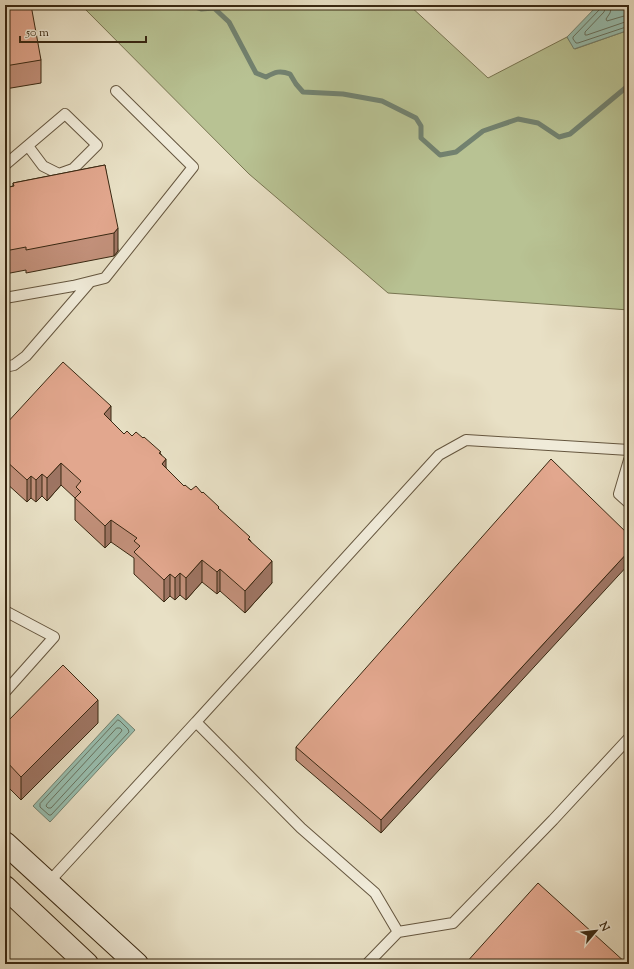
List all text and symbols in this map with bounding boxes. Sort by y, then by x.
scale bar [20,18,146,44]
text: 50 m [25,24,49,42]
north arrow [576,911,616,951]
text: N [594,918,613,935]

